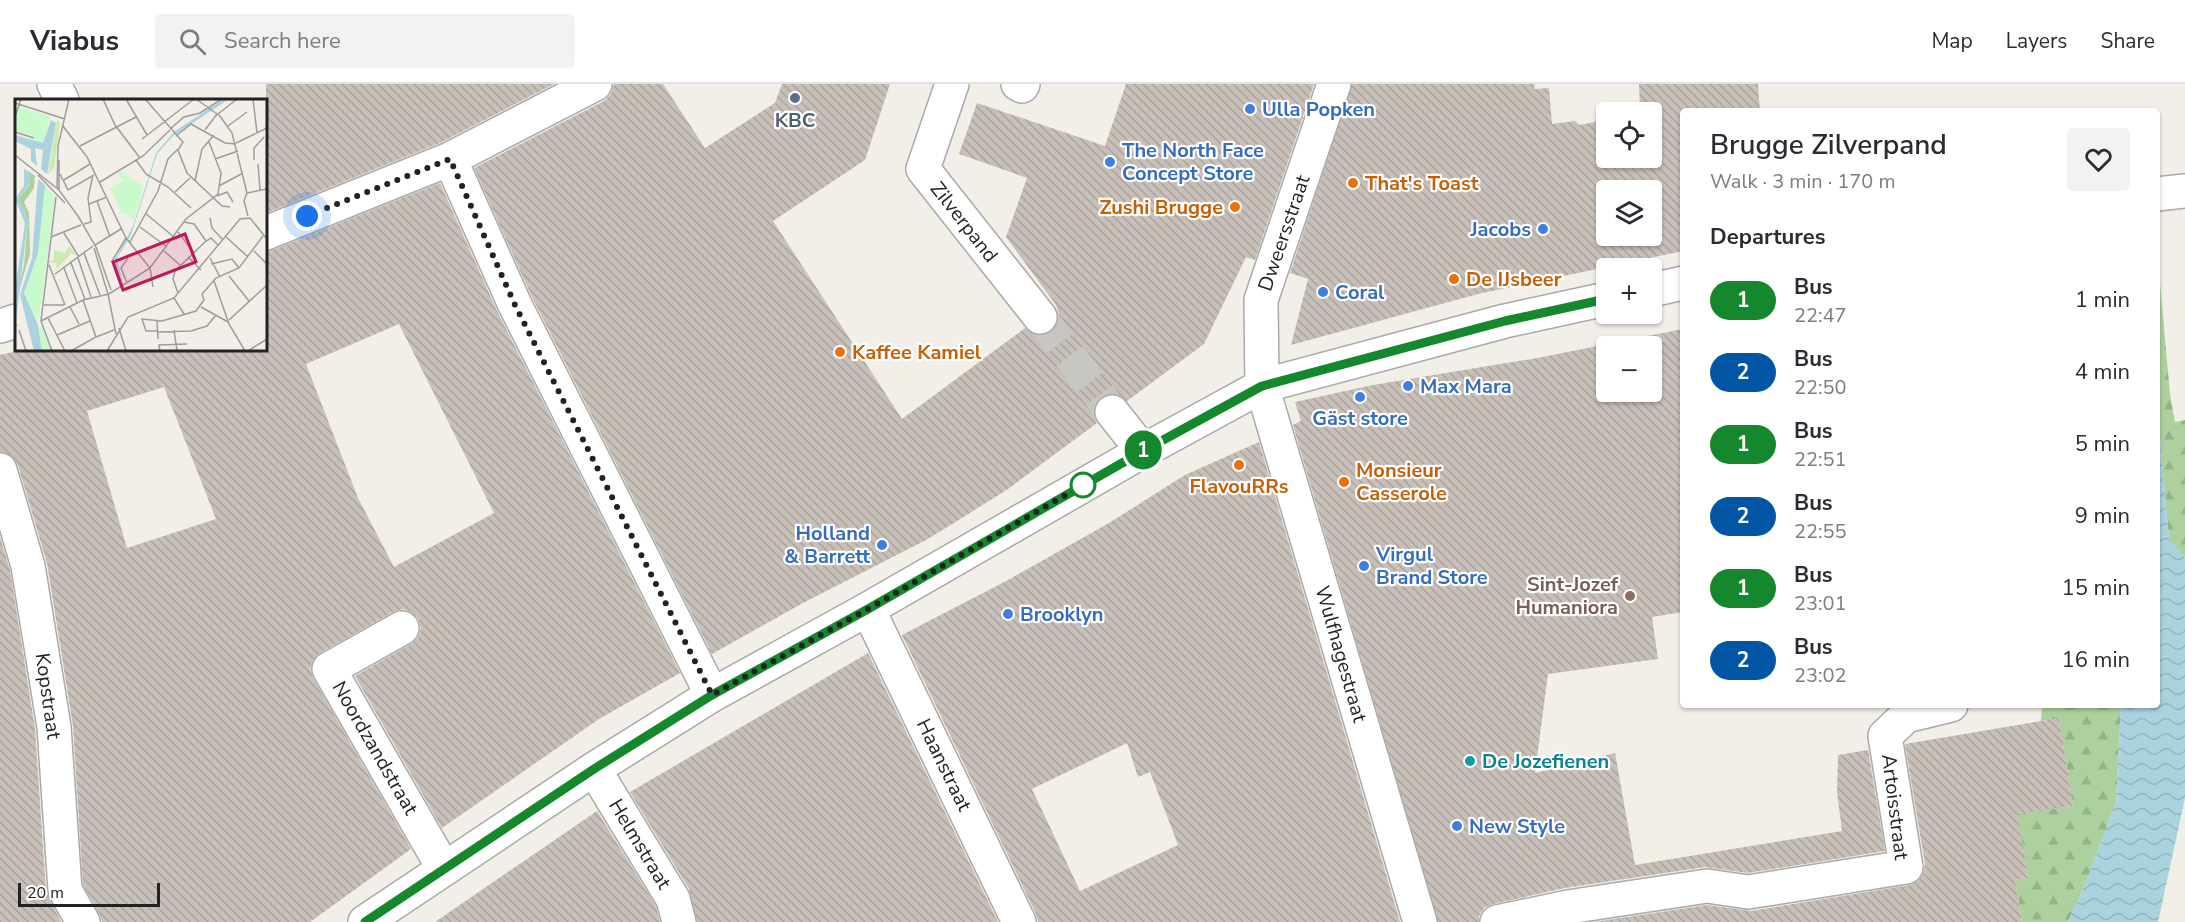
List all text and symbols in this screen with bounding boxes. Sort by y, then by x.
search box [155,14,575,68]
text: Viabus [30,22,119,60]
icon: search [176,25,209,58]
text: Search here [224,26,341,56]
text: Map [1931,27,1973,55]
text: Layers [2006,27,2067,55]
text: Share [2100,27,2155,55]
marker: KBC [788,91,802,105]
place label: Ulla Popken [1262,96,1375,123]
inset map [15,99,267,351]
marker: Ulla Popken [1243,102,1257,116]
map controls [1596,102,1662,402]
button: locate [1596,102,1662,168]
place label: KBC [775,107,815,134]
text: Brugge Zilverpand [1710,126,1947,164]
button: heart [2067,128,2130,191]
place label: The North Face Concept Store [1122,137,1264,187]
marker: The North Face Concept Store [1103,155,1117,169]
text: Walk · 3 min · 170 m [1710,168,1896,195]
street label: Dweersstraat [1251,170,1317,295]
place label: That's Toast [1365,170,1479,197]
street label: Zilverpand [924,176,1004,268]
marker: That's Toast [1346,176,1360,190]
button: layers [1596,180,1662,246]
place label: Zushi Brugge [1099,194,1223,221]
marker: Zushi Brugge [1228,200,1242,214]
your location [292,201,322,231]
place label: Jacobs [1469,216,1531,243]
marker: Jacobs [1536,222,1550,236]
text: Departures [1710,222,1825,252]
button: + [1596,258,1662,324]
place label: De IJsbeer [1466,266,1562,293]
marker: De IJsbeer [1447,272,1461,286]
text: Bus [1794,272,1833,302]
place label: Coral [1335,279,1385,306]
marker: Coral [1316,285,1330,299]
text: 1 min [2075,285,2130,315]
text: 1 [1737,286,1749,314]
text: 22:47 [1794,302,1847,329]
button: − [1596,336,1662,402]
place label: Kaffee Kamiel [852,339,982,366]
text: Bus [1794,344,1833,374]
marker: Kaffee Kamiel [833,345,847,359]
text: 4 min [2075,357,2130,387]
text: 2 [1737,358,1749,386]
place label: Max Mara [1420,373,1512,400]
text: 22:50 [1794,374,1847,401]
marker: Max Mara [1401,379,1415,393]
marker: Gäst store [1353,390,1367,404]
place label: Gäst store [1312,405,1408,432]
text: Bus [1794,416,1833,446]
text: 5 min [2075,429,2130,459]
line badge: 1 [1124,430,1162,470]
text: 1 [1737,430,1749,458]
text: 1 [1137,436,1149,464]
text: 22:51 [1794,446,1847,473]
place label: Monsieur Casserole [1356,457,1447,507]
marker: FlavouRRs [1232,458,1246,472]
unlabelled marker [1070,472,1096,498]
place label: FlavouRRs [1190,473,1289,500]
marker: Monsieur Casserole [1337,475,1351,489]
text: Bus [1794,488,1833,518]
text: 9 min [2075,501,2130,531]
text: 2 [1737,502,1749,530]
text: 22:55 [1794,518,1847,545]
place label: Holland & Barrett [784,520,870,570]
marker: Holland & Barrett [875,538,889,552]
place label: Virgul Brand Store [1375,541,1488,591]
marker: Virgul Brand Store [1357,559,1371,573]
text: Bus [1794,560,1833,590]
place label: Sint-Jozef Humaniora [1515,571,1619,621]
text: 15 min [2062,573,2130,603]
text: 1 [1737,574,1749,602]
street label: Wulfhagestraat [1309,583,1374,726]
marker: Sint-Jozef Humaniora [1623,589,1637,603]
text: 23:01 [1794,590,1847,617]
place label: Brooklyn [1020,601,1104,628]
marker: Brooklyn [1001,607,1015,621]
text: Bus [1794,632,1833,662]
text: 16 min [2062,645,2130,675]
text: 2 [1737,646,1749,674]
street label: Kopstraat [29,651,68,742]
text: 23:02 [1794,662,1847,689]
street label: Noordzandstraat [326,676,425,821]
street label: Haanstraat [910,714,978,817]
place label: De Jozefienen [1482,748,1609,775]
street label: Artoisstraat [1875,753,1915,862]
marker: De Jozefienen [1463,754,1477,768]
street label: Helmstraat [602,794,678,895]
place label: New Style [1469,813,1565,840]
marker: New Style [1450,819,1464,833]
scale bar [18,880,160,908]
text: 20 m [27,882,64,904]

